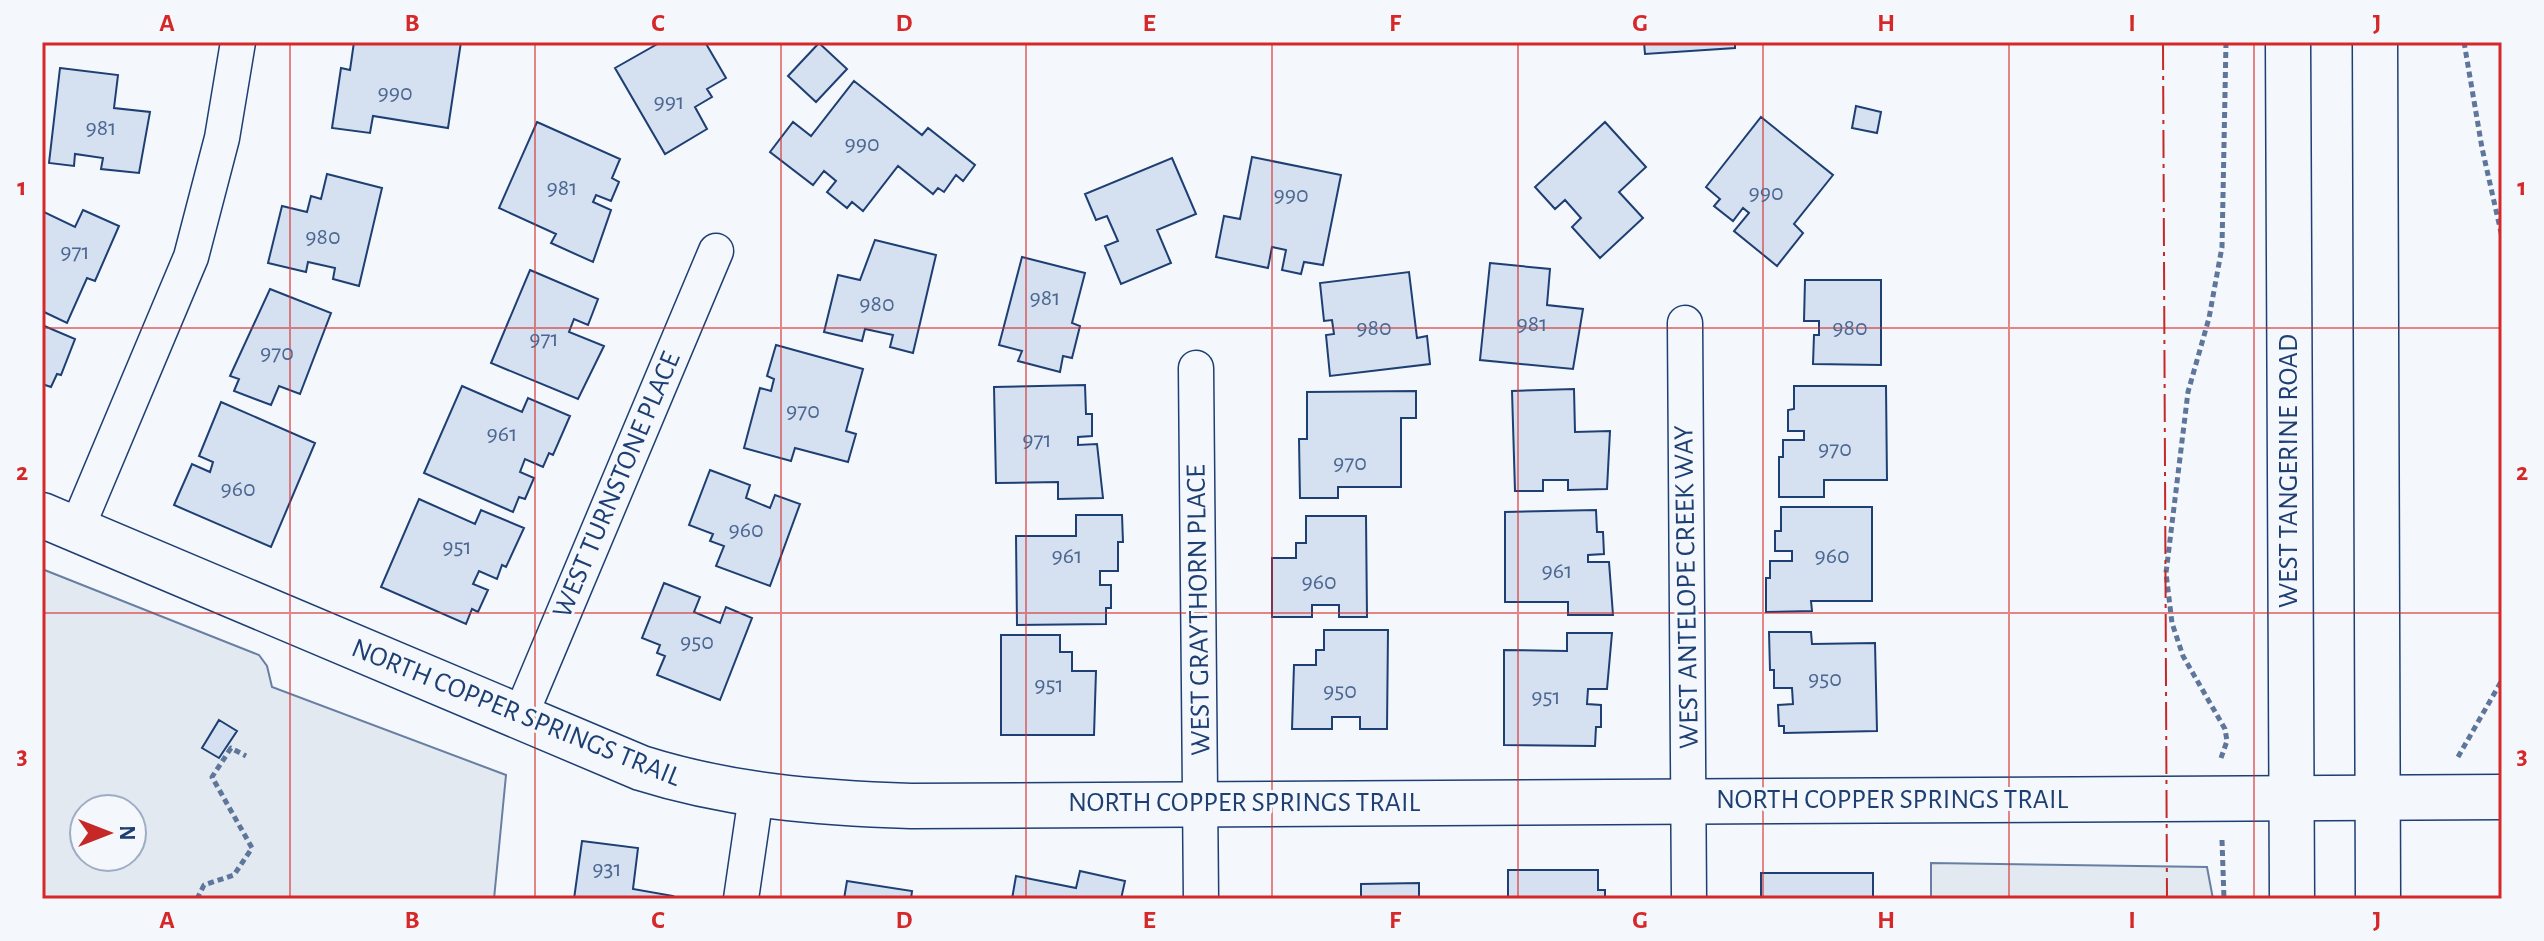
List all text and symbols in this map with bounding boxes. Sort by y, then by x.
text: A [159,10,175,36]
text: B [404,10,420,36]
text: C [651,10,665,36]
text: D [895,10,913,36]
text: E [1142,10,1156,36]
text: F [1389,10,1402,36]
text: G [1632,10,1648,36]
text: H [1877,10,1895,36]
text: I [2128,10,2136,36]
text: J [2373,10,2381,36]
house number: 990 [377,81,413,105]
house number: 991 [654,90,684,114]
house number: 981 [86,116,116,140]
house number: 990 [844,132,880,156]
text: 1 [17,174,27,200]
text: 1 [2517,174,2527,200]
house number: 981 [547,176,577,200]
house number: 990 [1748,181,1784,205]
house number: 990 [1273,183,1309,207]
house number: 980 [305,225,341,249]
house number: 971 [60,240,90,264]
house number: 981 [1030,286,1060,310]
house number: 980 [859,292,895,316]
house number: 981 [1517,312,1547,336]
house number: 980 [1356,316,1392,340]
house number: 980 [1832,316,1868,340]
house number: 971 [529,327,559,351]
street label: WEST TANGERINE ROAD [2275,334,2303,608]
house number: 970 [260,341,294,365]
street label: WEST TURNSTONE PLACE [548,348,686,622]
house number: 970 [786,399,820,423]
house number: 961 [487,422,517,446]
street label: WEST ANTELOPE CREEK WAY [1670,425,1704,749]
house number: 971 [1022,428,1052,452]
house number: 970 [1818,437,1852,461]
house number: 970 [1333,451,1367,475]
text: 2 [16,459,28,485]
text: 2 [2516,459,2528,485]
street label: WEST GRAYTHORN PLACE [1182,464,1216,756]
house number: 960 [220,477,256,501]
house number: 960 [728,518,764,542]
house number: 951 [442,535,472,559]
house number: 961 [1052,544,1082,568]
house number: 960 [1814,544,1850,568]
house number: 961 [1542,559,1572,583]
house number: 960 [1301,570,1337,594]
house number: 950 [680,630,714,654]
street label: NORTH COPPER SPRINGS TRAIL [347,634,685,792]
house number: 950 [1808,667,1842,691]
house number: 951 [1034,673,1064,697]
house number: 950 [1323,679,1357,703]
house number: 951 [1531,685,1561,709]
text: 3 [16,743,28,769]
text: 3 [2516,743,2528,769]
street label: NORTH COPPER SPRINGS TRAIL [1716,786,2068,814]
street label: NORTH COPPER SPRINGS TRAIL [1068,789,1420,817]
north arrow [68,793,148,873]
text: N [116,825,138,841]
house number: 931 [592,857,622,881]
text: A [159,907,175,933]
text: B [404,907,420,933]
text: C [651,907,665,933]
text: D [895,907,913,933]
text: E [1142,907,1156,933]
text: F [1389,907,1402,933]
text: G [1632,907,1648,933]
text: H [1877,907,1895,933]
text: I [2128,907,2136,933]
text: J [2373,907,2381,933]

